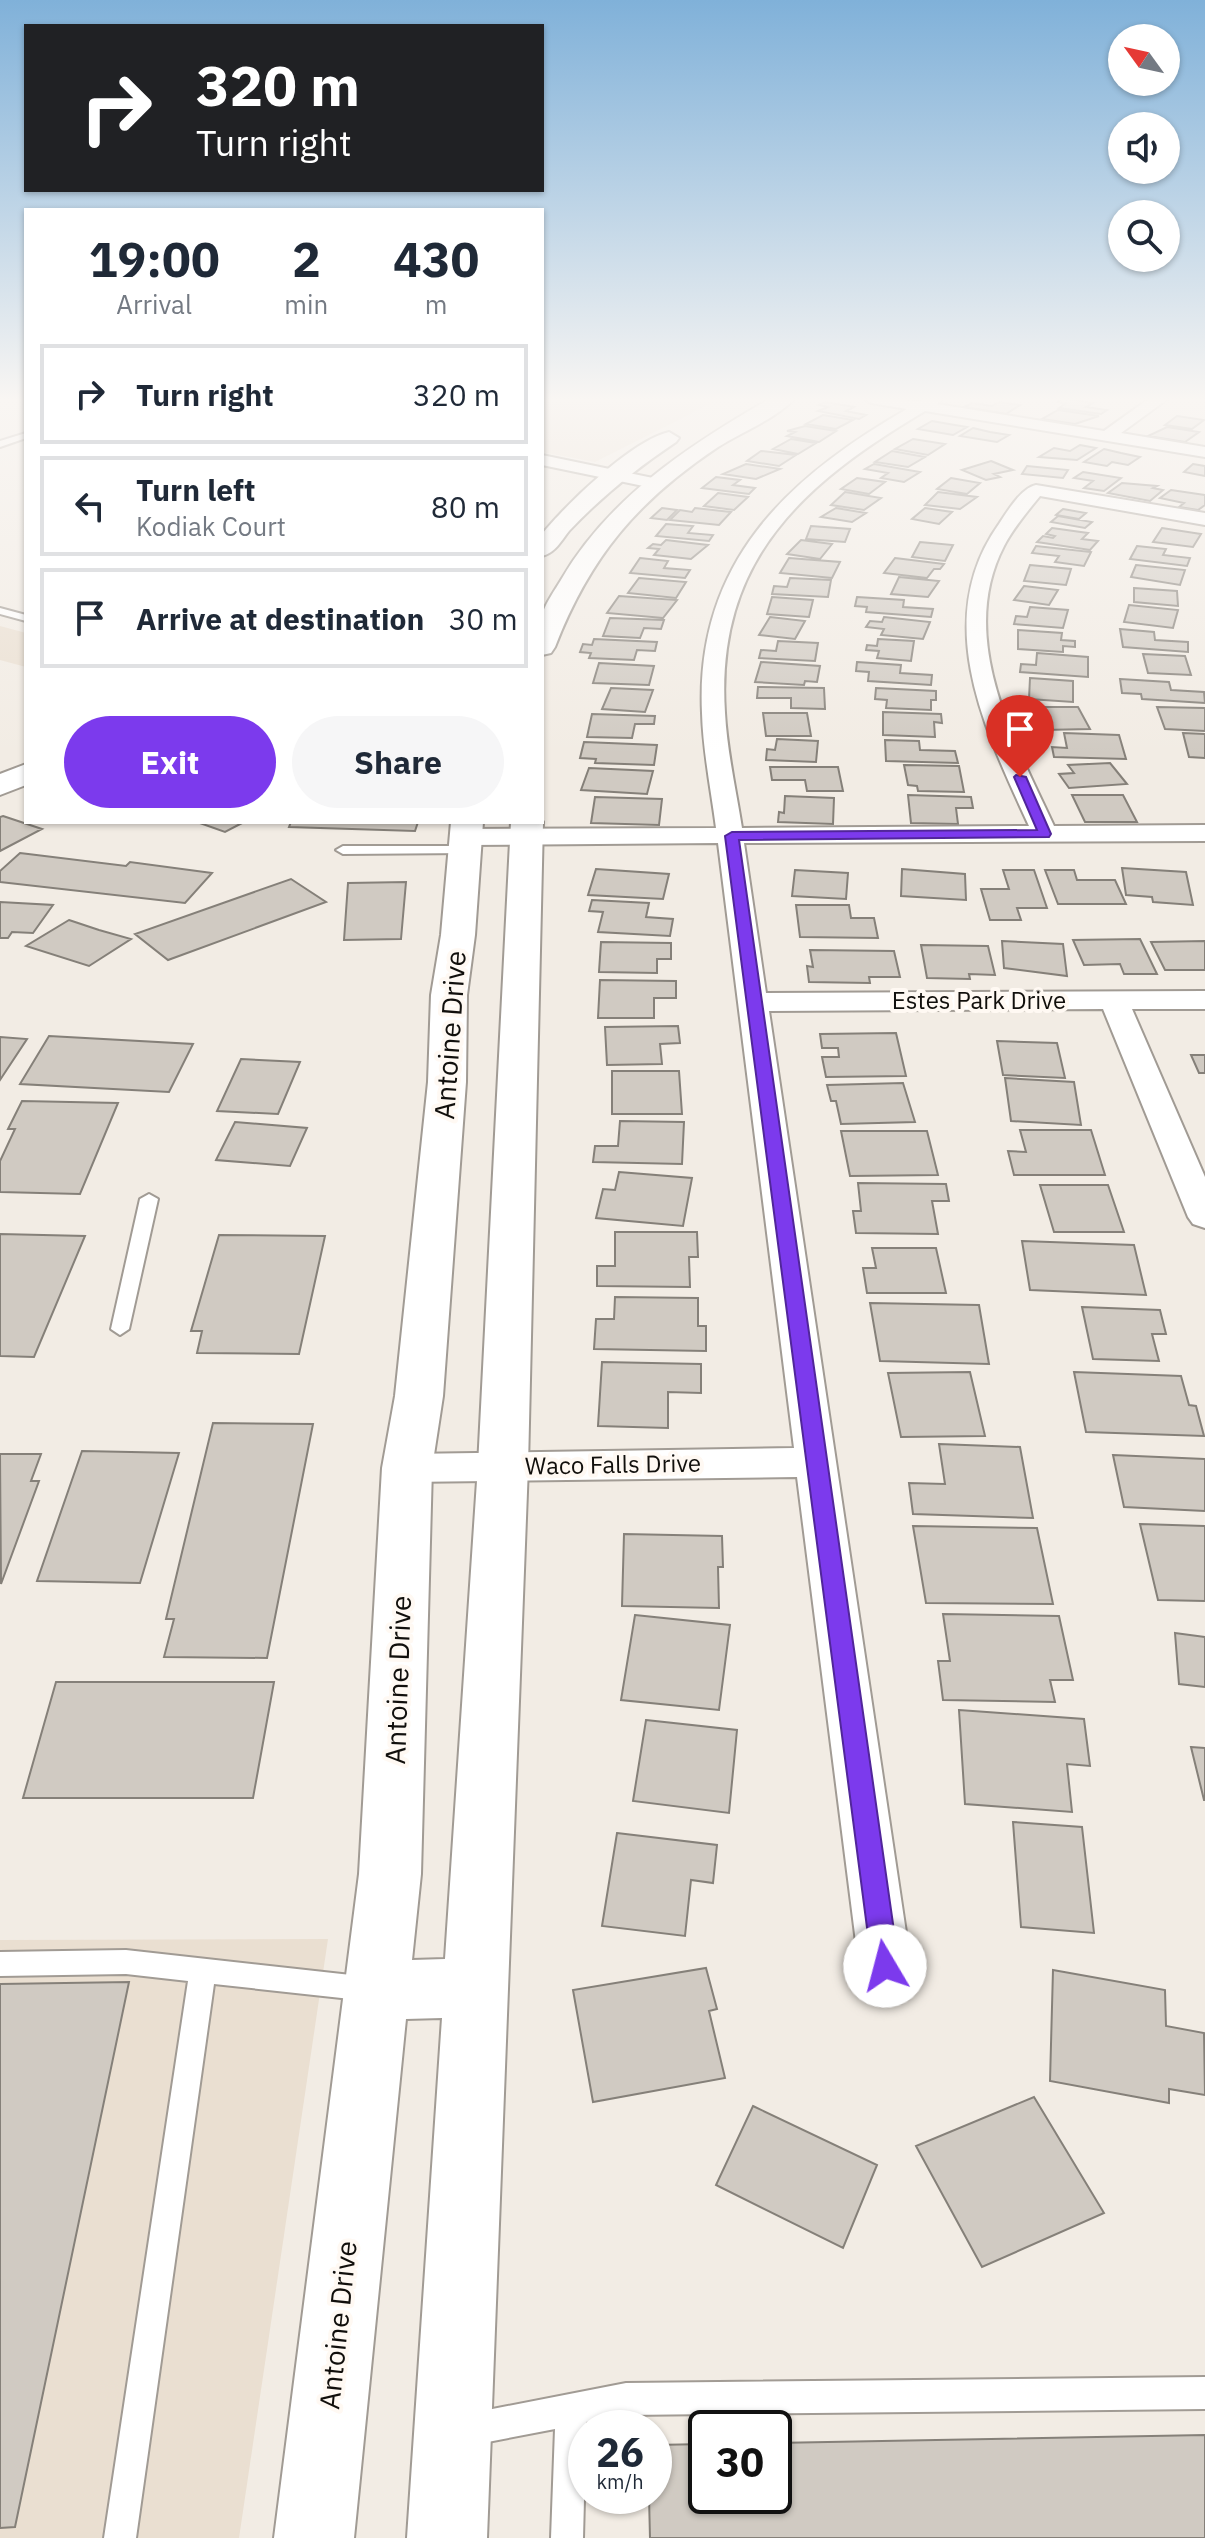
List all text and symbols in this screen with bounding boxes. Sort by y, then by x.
north arrow [1108,24,1180,96]
map controls [1108,24,1180,272]
text: 320 m [196,49,360,121]
icon: right [64,56,168,160]
button: sound [1108,112,1180,184]
text: Turn right [196,119,352,166]
button: search [1108,200,1180,272]
text: 19:00 [89,228,220,290]
text: 2 [292,228,321,290]
text: 430 [393,228,479,290]
text: Arrival [116,287,192,321]
text: min [284,287,328,321]
text: m [425,287,447,321]
icon: right [68,372,112,416]
text: Turn right [136,375,274,414]
text: 320 m [413,375,500,414]
text: Turn left [136,470,255,509]
icon: left [68,484,112,528]
text: 80 m [431,487,500,526]
text: Kodiak Court [136,509,286,543]
icon: arrive [68,596,112,640]
text: Arrive at destination [136,599,424,638]
text: 30 m [448,599,518,638]
pin [986,695,1054,777]
icon: arrive [998,707,1042,751]
button: Exit [64,716,276,808]
button: Share [292,716,504,808]
street label: Antoine Drive [425,949,474,1121]
street label: Estes Park Drive [892,984,1066,1016]
street label: Waco Falls Drive [525,1446,701,1482]
street label: Antoine Drive [376,1595,419,1765]
position arrow [843,1924,927,2008]
street label: Antoine Drive [310,2239,365,2411]
speed limit sign: 30 [688,2410,792,2514]
text: 26 [596,2426,644,2478]
text: km/h [596,2468,644,2495]

